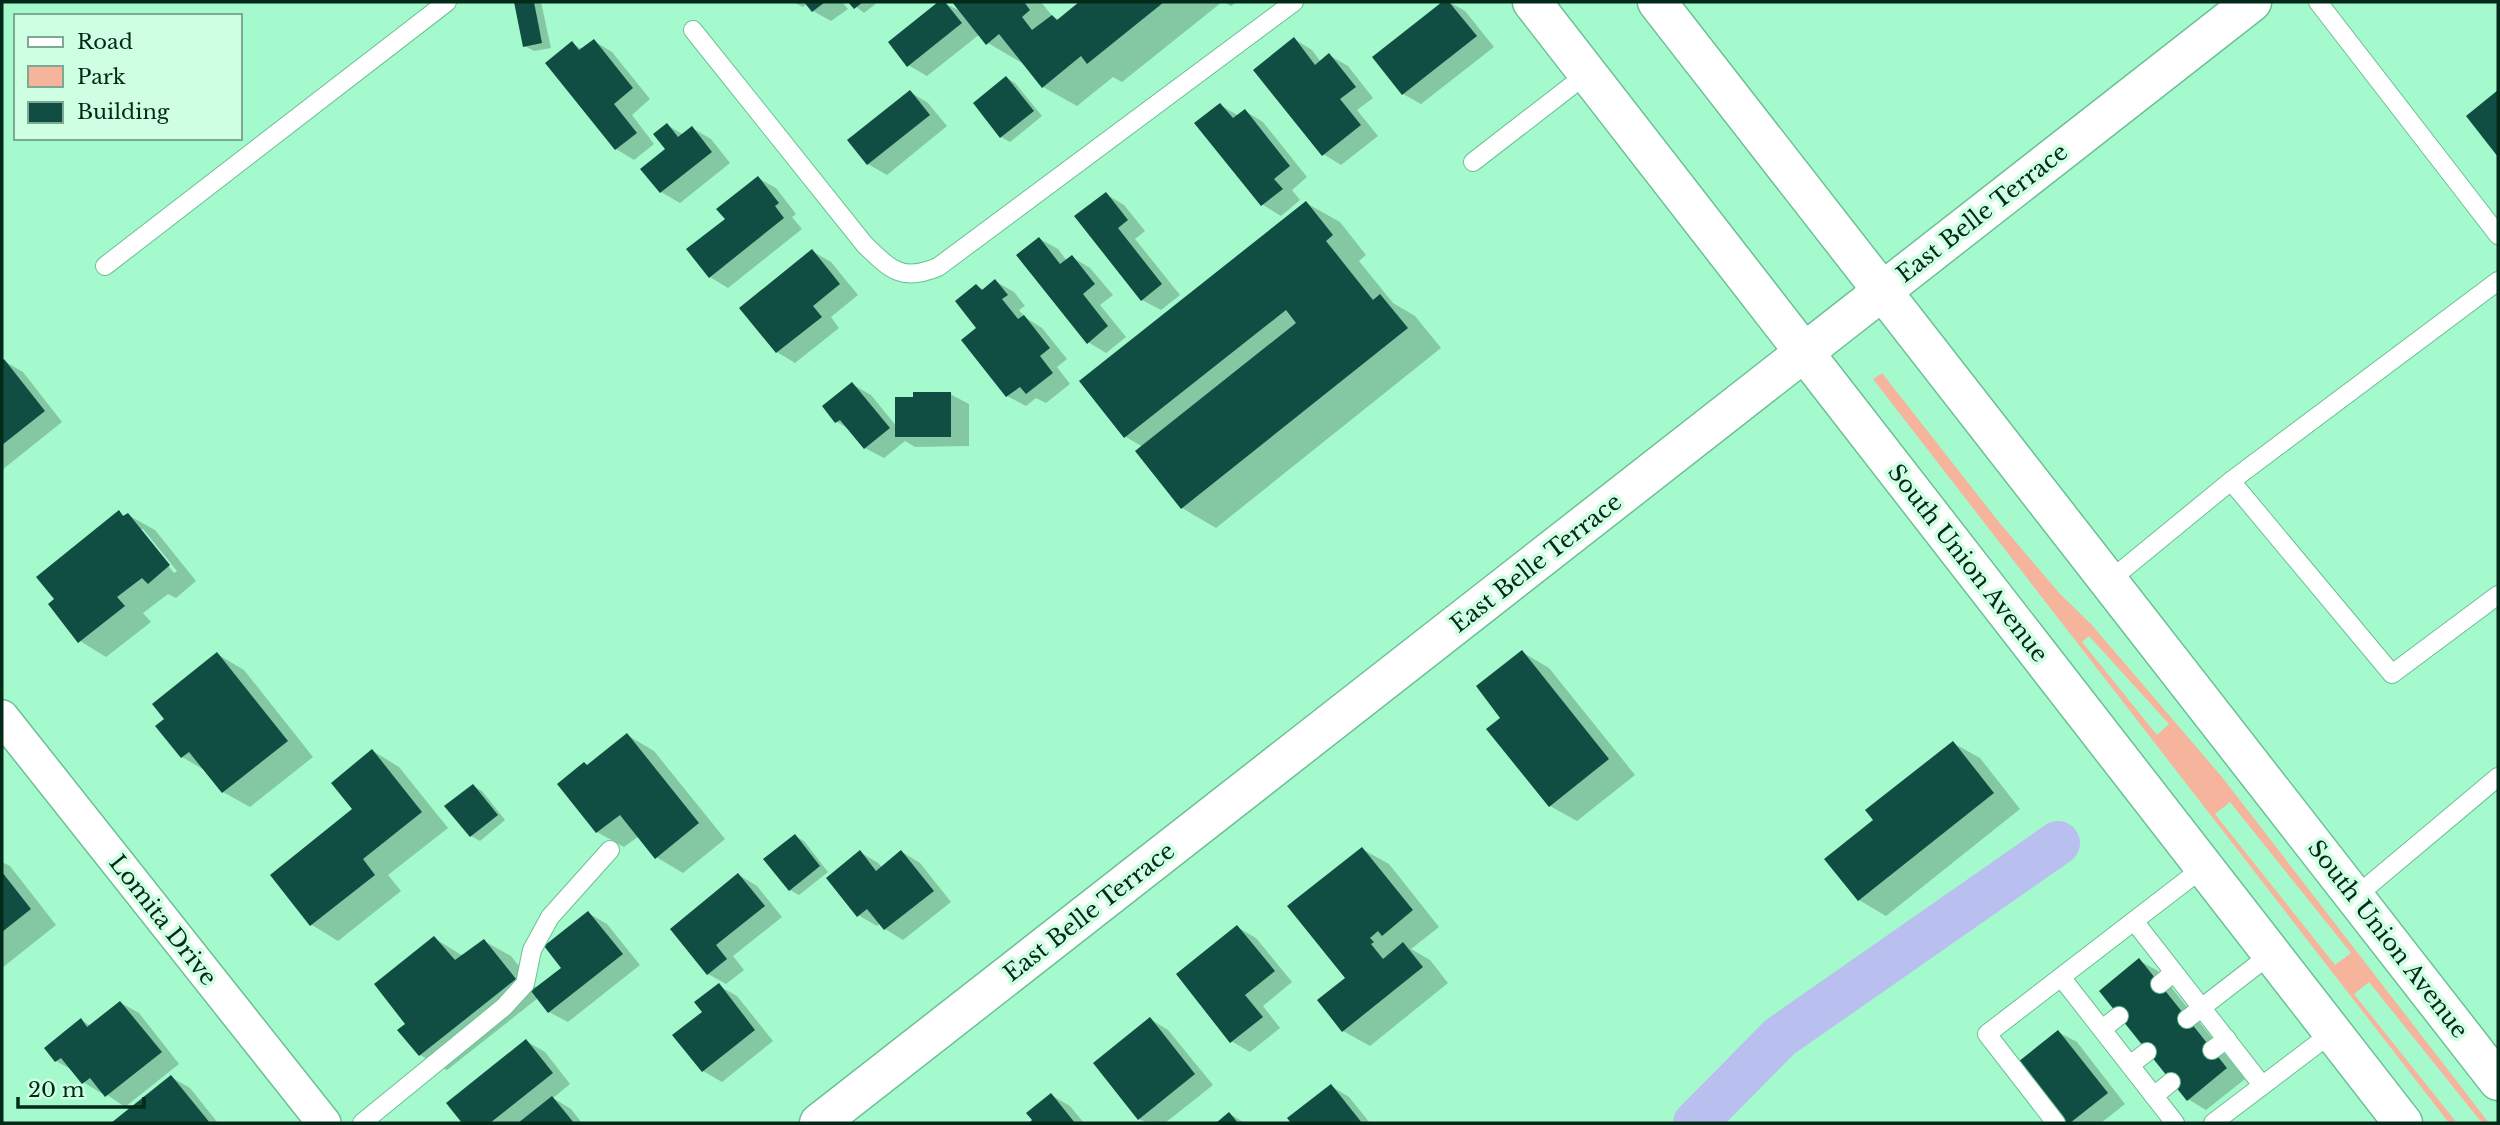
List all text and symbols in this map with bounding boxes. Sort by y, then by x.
legend [14,14,242,140]
text: Road [77,29,133,55]
text: Park [77,64,126,90]
text: Building [77,99,170,125]
street label: East Belle Terrace [1891,138,2073,288]
street label: South Union Avenue [1882,459,2054,667]
street label: East Belle Terrace [1445,488,1627,638]
street label: South Union Avenue [2302,835,2474,1043]
street label: East Belle Terrace [998,837,1180,987]
street label: Lomita Drive [103,849,223,991]
scale bar [18,1066,144,1110]
text: 20 m [28,1077,85,1103]

